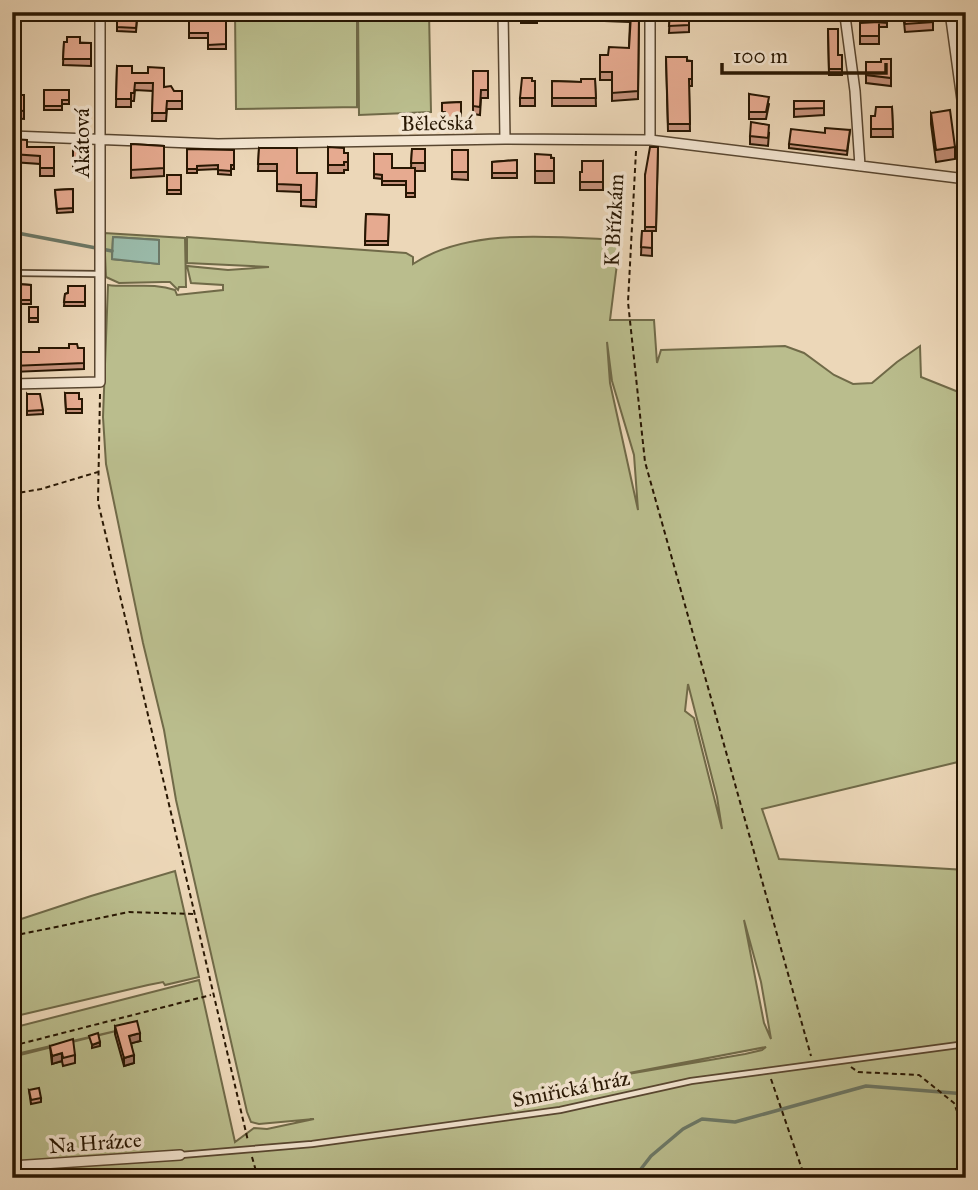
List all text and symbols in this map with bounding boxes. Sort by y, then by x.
scale bar [722,32,887,76]
text: 100 m [733,43,788,69]
street label: Akátová [69,108,95,179]
street label: Bělečská [401,109,473,137]
street label: K Břízkám [599,173,629,267]
street label: Smiřická hráz [510,1065,632,1113]
street label: Na Hrázce [48,1127,143,1159]

